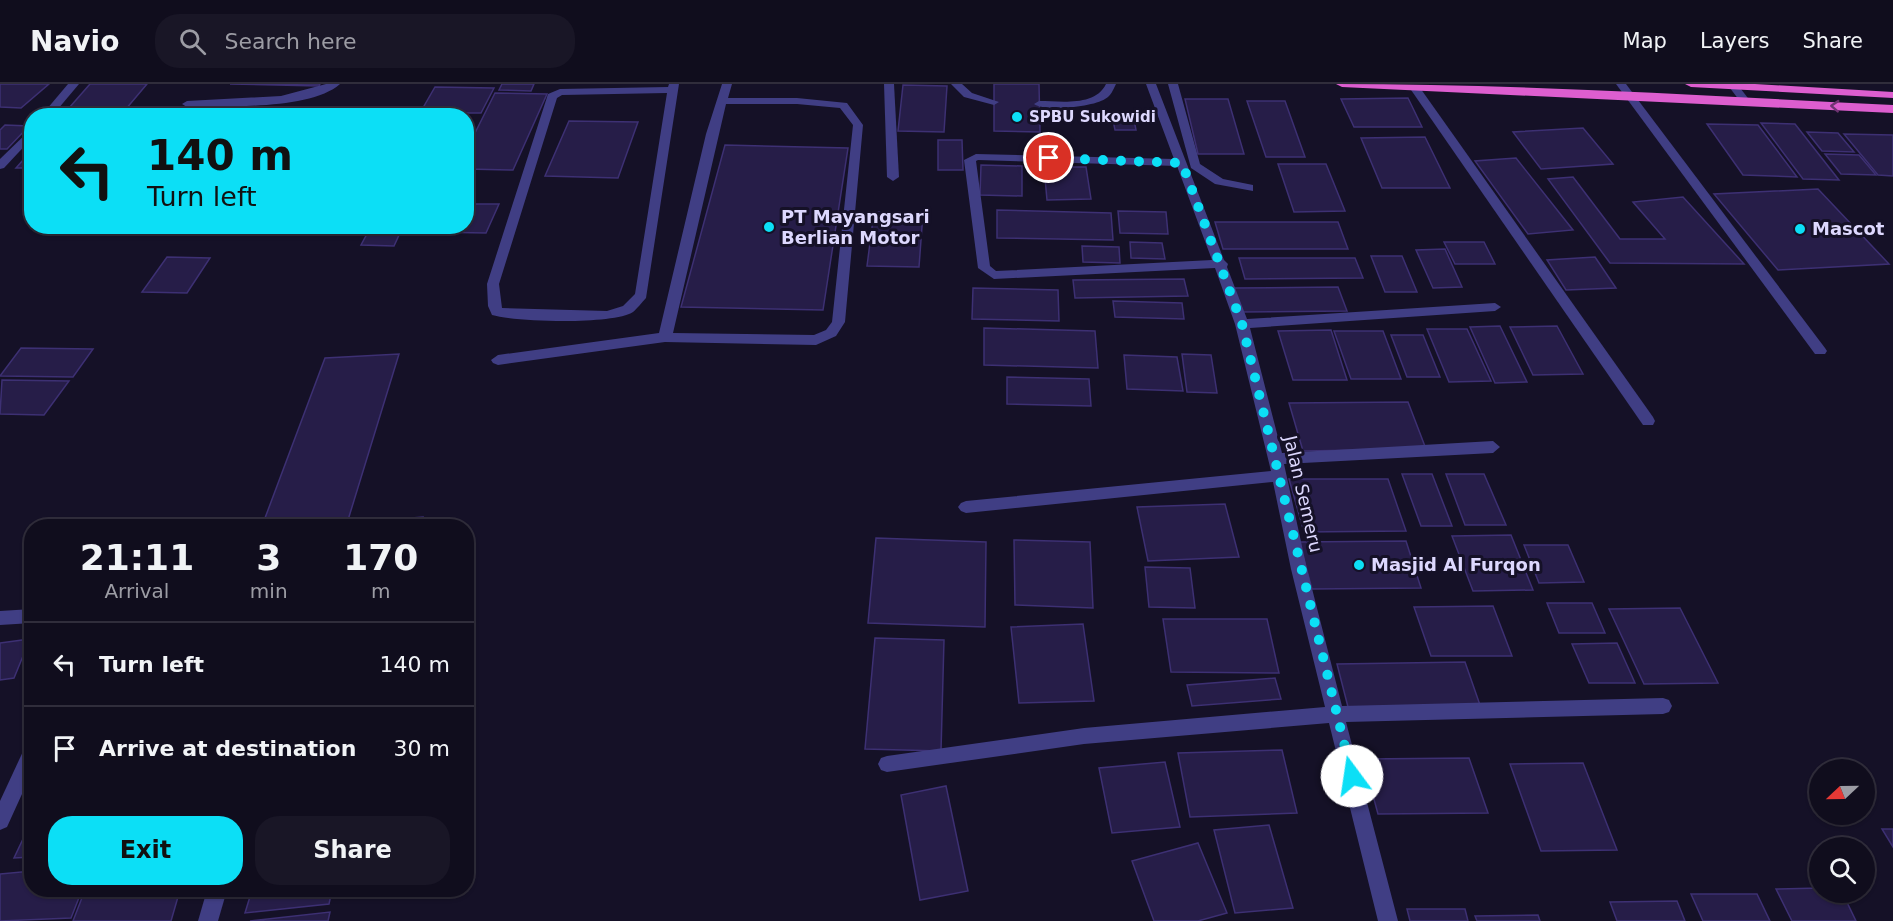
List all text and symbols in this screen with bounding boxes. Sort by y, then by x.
search box [155,14,575,68]
text: Navio [30,25,119,58]
icon: search [176,25,209,58]
text: Search here [224,29,357,54]
text: Map [1623,29,1667,53]
text: Layers [1700,29,1769,53]
text: Share [1802,29,1863,53]
one-way arrow [1830,100,1839,113]
place label: SPBU Sukowidi [1029,108,1156,126]
marker: SPBU Sukowidi [1010,110,1024,124]
text: 140 m [147,131,293,180]
icon: left [48,132,126,210]
pin [1023,132,1074,183]
icon: arrive [1032,141,1065,174]
text: Turn left [147,181,257,212]
place label: PT Mayangsari Berlian Motor [781,206,930,248]
place label: Mascot [1812,218,1885,239]
marker: PT Mayangsari Berlian Motor [762,220,776,234]
marker: Mascot [1793,222,1807,236]
street label: Jalan Semeru [1280,432,1327,554]
text: 21:11 [80,537,194,578]
text: 3 [256,537,281,578]
text: 170 [343,537,418,578]
place label: Masjid Al Furqon [1371,554,1541,575]
marker: Masjid Al Furqon [1352,558,1366,572]
text: Arrival [104,579,169,603]
text: min [250,579,288,603]
text: m [371,579,391,603]
icon: left [48,648,81,681]
text: Turn left [99,652,204,677]
text: 140 m [380,652,450,677]
icon: arrive [48,732,81,765]
text: Arrive at destination [99,736,356,761]
text: 30 m [394,736,450,761]
position arrow [1320,744,1384,808]
north arrow [1809,759,1875,825]
map controls [1809,759,1875,903]
button: Exit [48,816,243,885]
button: Share [255,816,450,885]
button: search [1809,837,1875,903]

